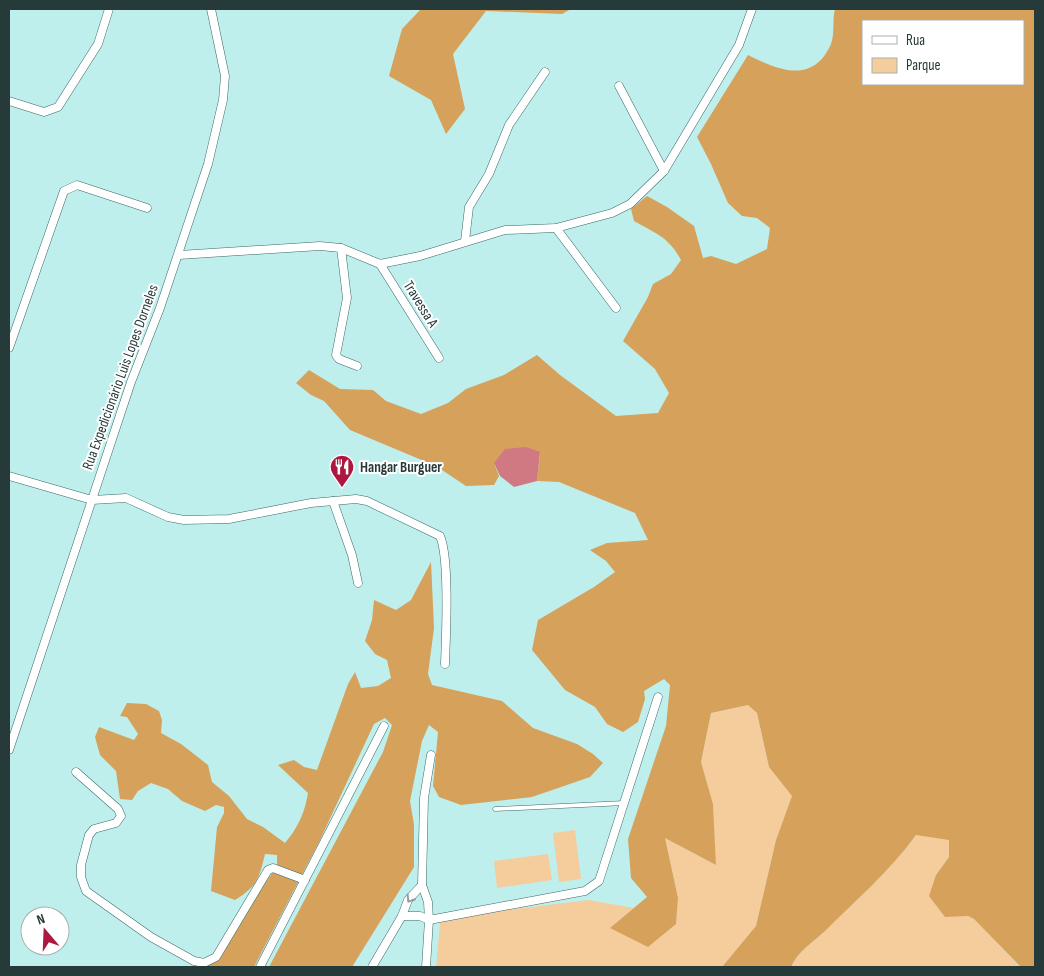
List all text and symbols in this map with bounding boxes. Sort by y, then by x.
legend [862,20,1024,85]
text: Rua [906,31,925,50]
text: Parque [906,56,941,75]
street label: Travessa A [399,277,443,332]
street label: Rua Expedicionário Luis Lopes Dorneles [78,282,163,472]
restaurant icon: Hangar Burguer [329,454,355,488]
place label: Hangar Burguer [360,458,442,477]
one-way arrow [407,893,417,902]
north arrow [20,906,70,956]
text: N [35,910,47,928]

